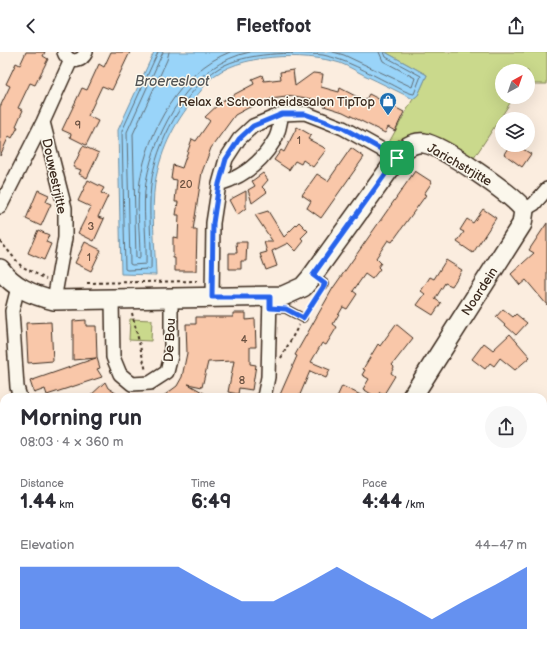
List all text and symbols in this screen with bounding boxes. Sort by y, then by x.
icon: back [20,15,42,37]
icon: share [505,15,527,37]
text: Fleetfoot [236,16,311,37]
north arrow [495,64,535,104]
map controls [495,64,535,152]
water label: Broeresloot [135,73,210,90]
shop icon: Relax & Schoonheidssalon TipTop [378,91,398,116]
place label: Relax & Schoonheidssalon TipTop [178,94,375,110]
button: layers [495,112,535,152]
house number: 9 [75,119,81,132]
house number: 1 [297,134,301,147]
street label: Douwestrjitte [38,137,70,216]
street label: Jarichstrjitte [424,140,495,190]
pin [380,141,414,175]
icon: arrive [386,147,408,169]
house number: 20 [180,178,193,191]
house number: 3 [88,220,95,233]
house number: 1 [87,251,91,264]
street label: Noardein [458,264,501,319]
street label: De Bou [161,318,179,362]
house number: 4 [241,333,248,346]
house number: 8 [239,374,245,387]
text: Morning run [20,405,142,432]
button: share [485,406,527,448]
text: 08:03 · 4 × 360 m [20,434,123,450]
text: Distance [20,477,64,490]
text: Time [191,477,215,490]
text: Pace [362,477,387,490]
text: 1.44 [20,490,56,514]
text: 6:49 [191,490,231,514]
text: 4:44 [362,490,402,514]
text: km [56,498,74,511]
text: /km [402,498,425,511]
text: Elevation [20,537,74,553]
text: 44–47 m [475,537,527,553]

